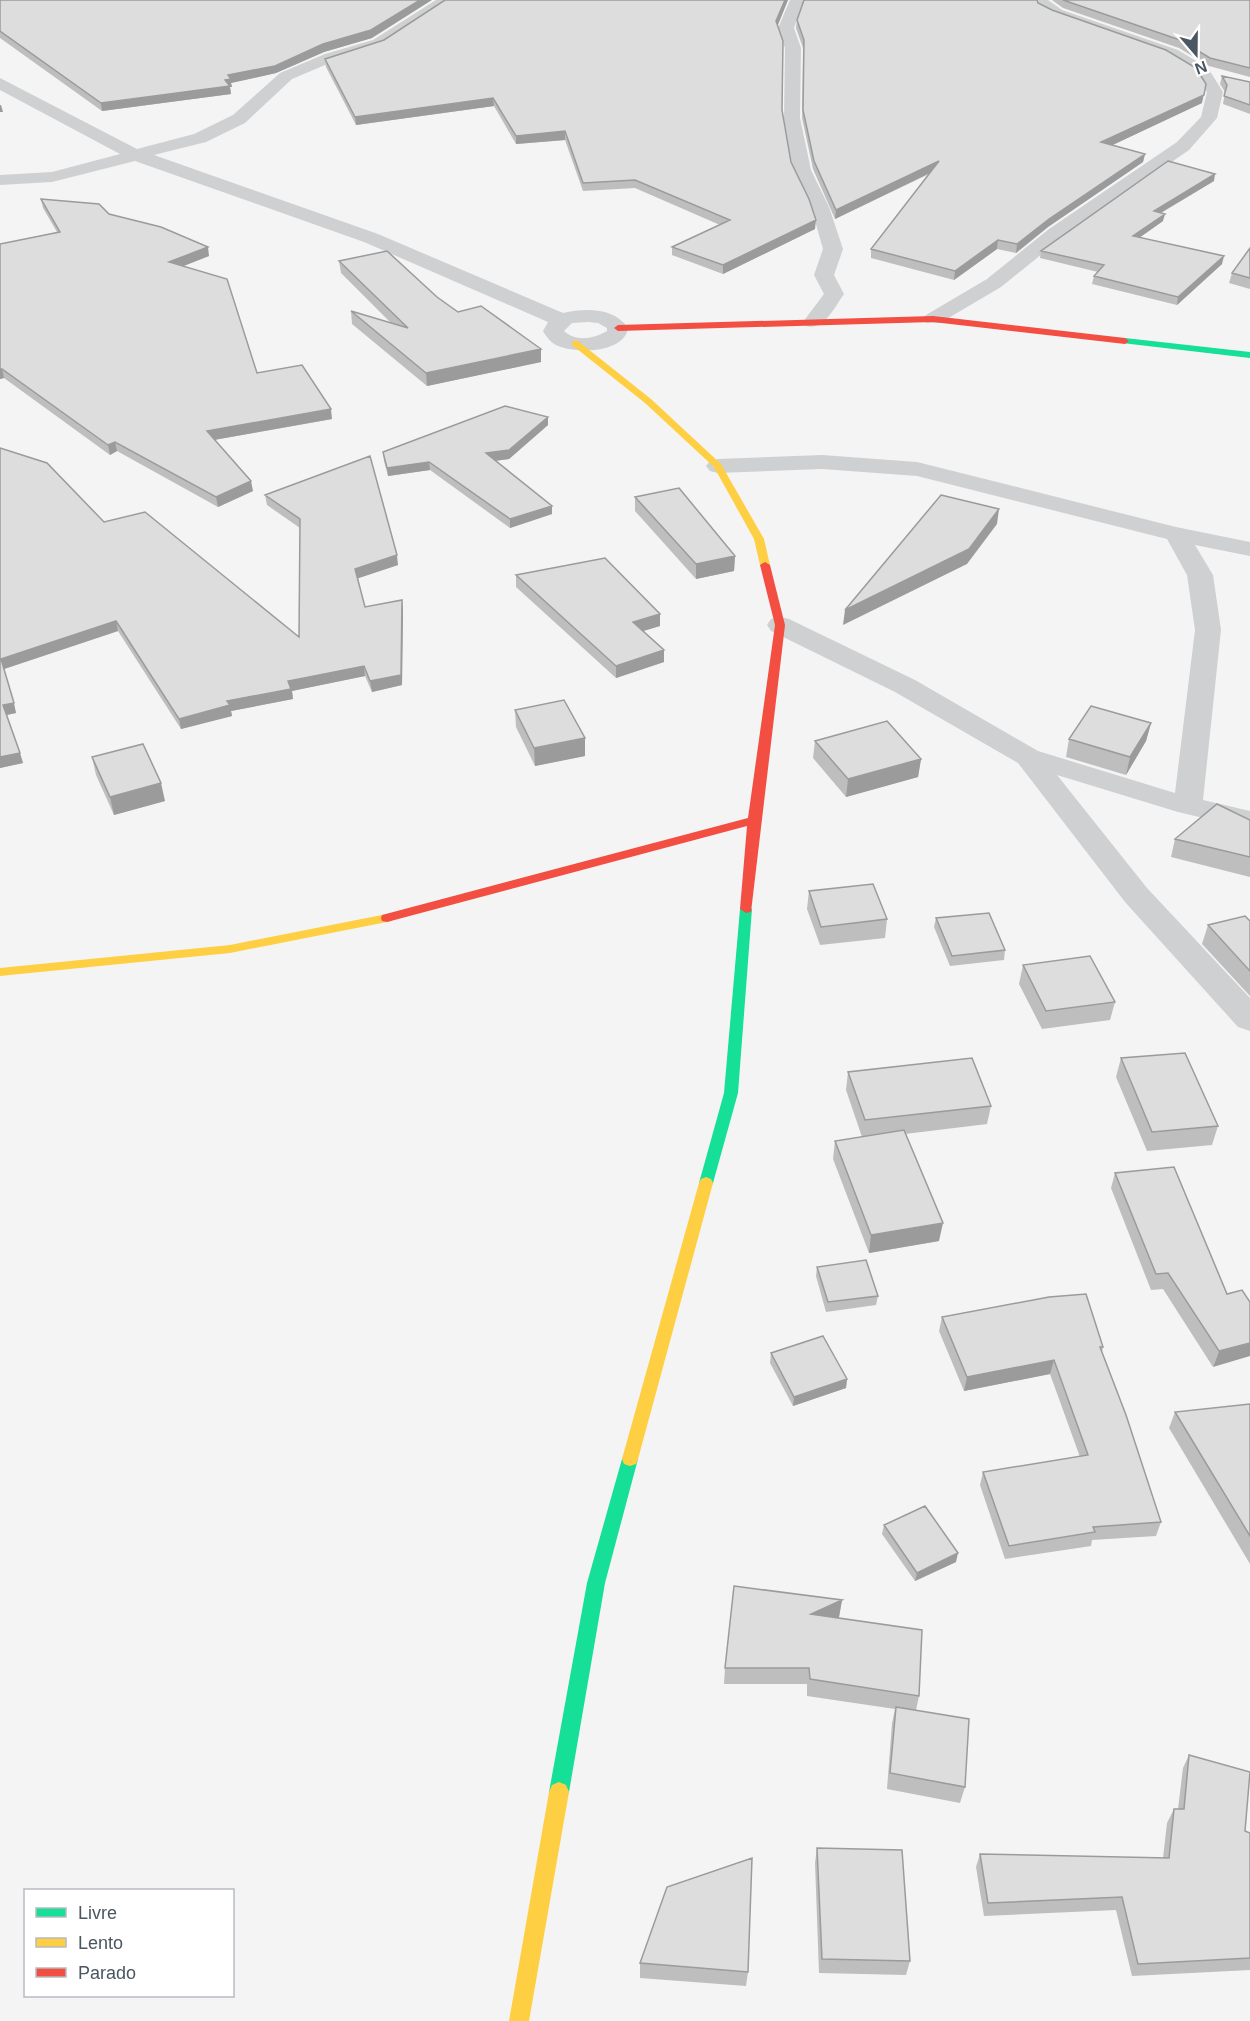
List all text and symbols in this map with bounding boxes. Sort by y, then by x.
north arrow [1166,24,1226,84]
text: N [1193,58,1209,78]
legend [24,1889,234,1997]
text: Livre [78,1903,117,1923]
text: Lento [78,1933,123,1953]
text: Parado [78,1963,136,1983]

